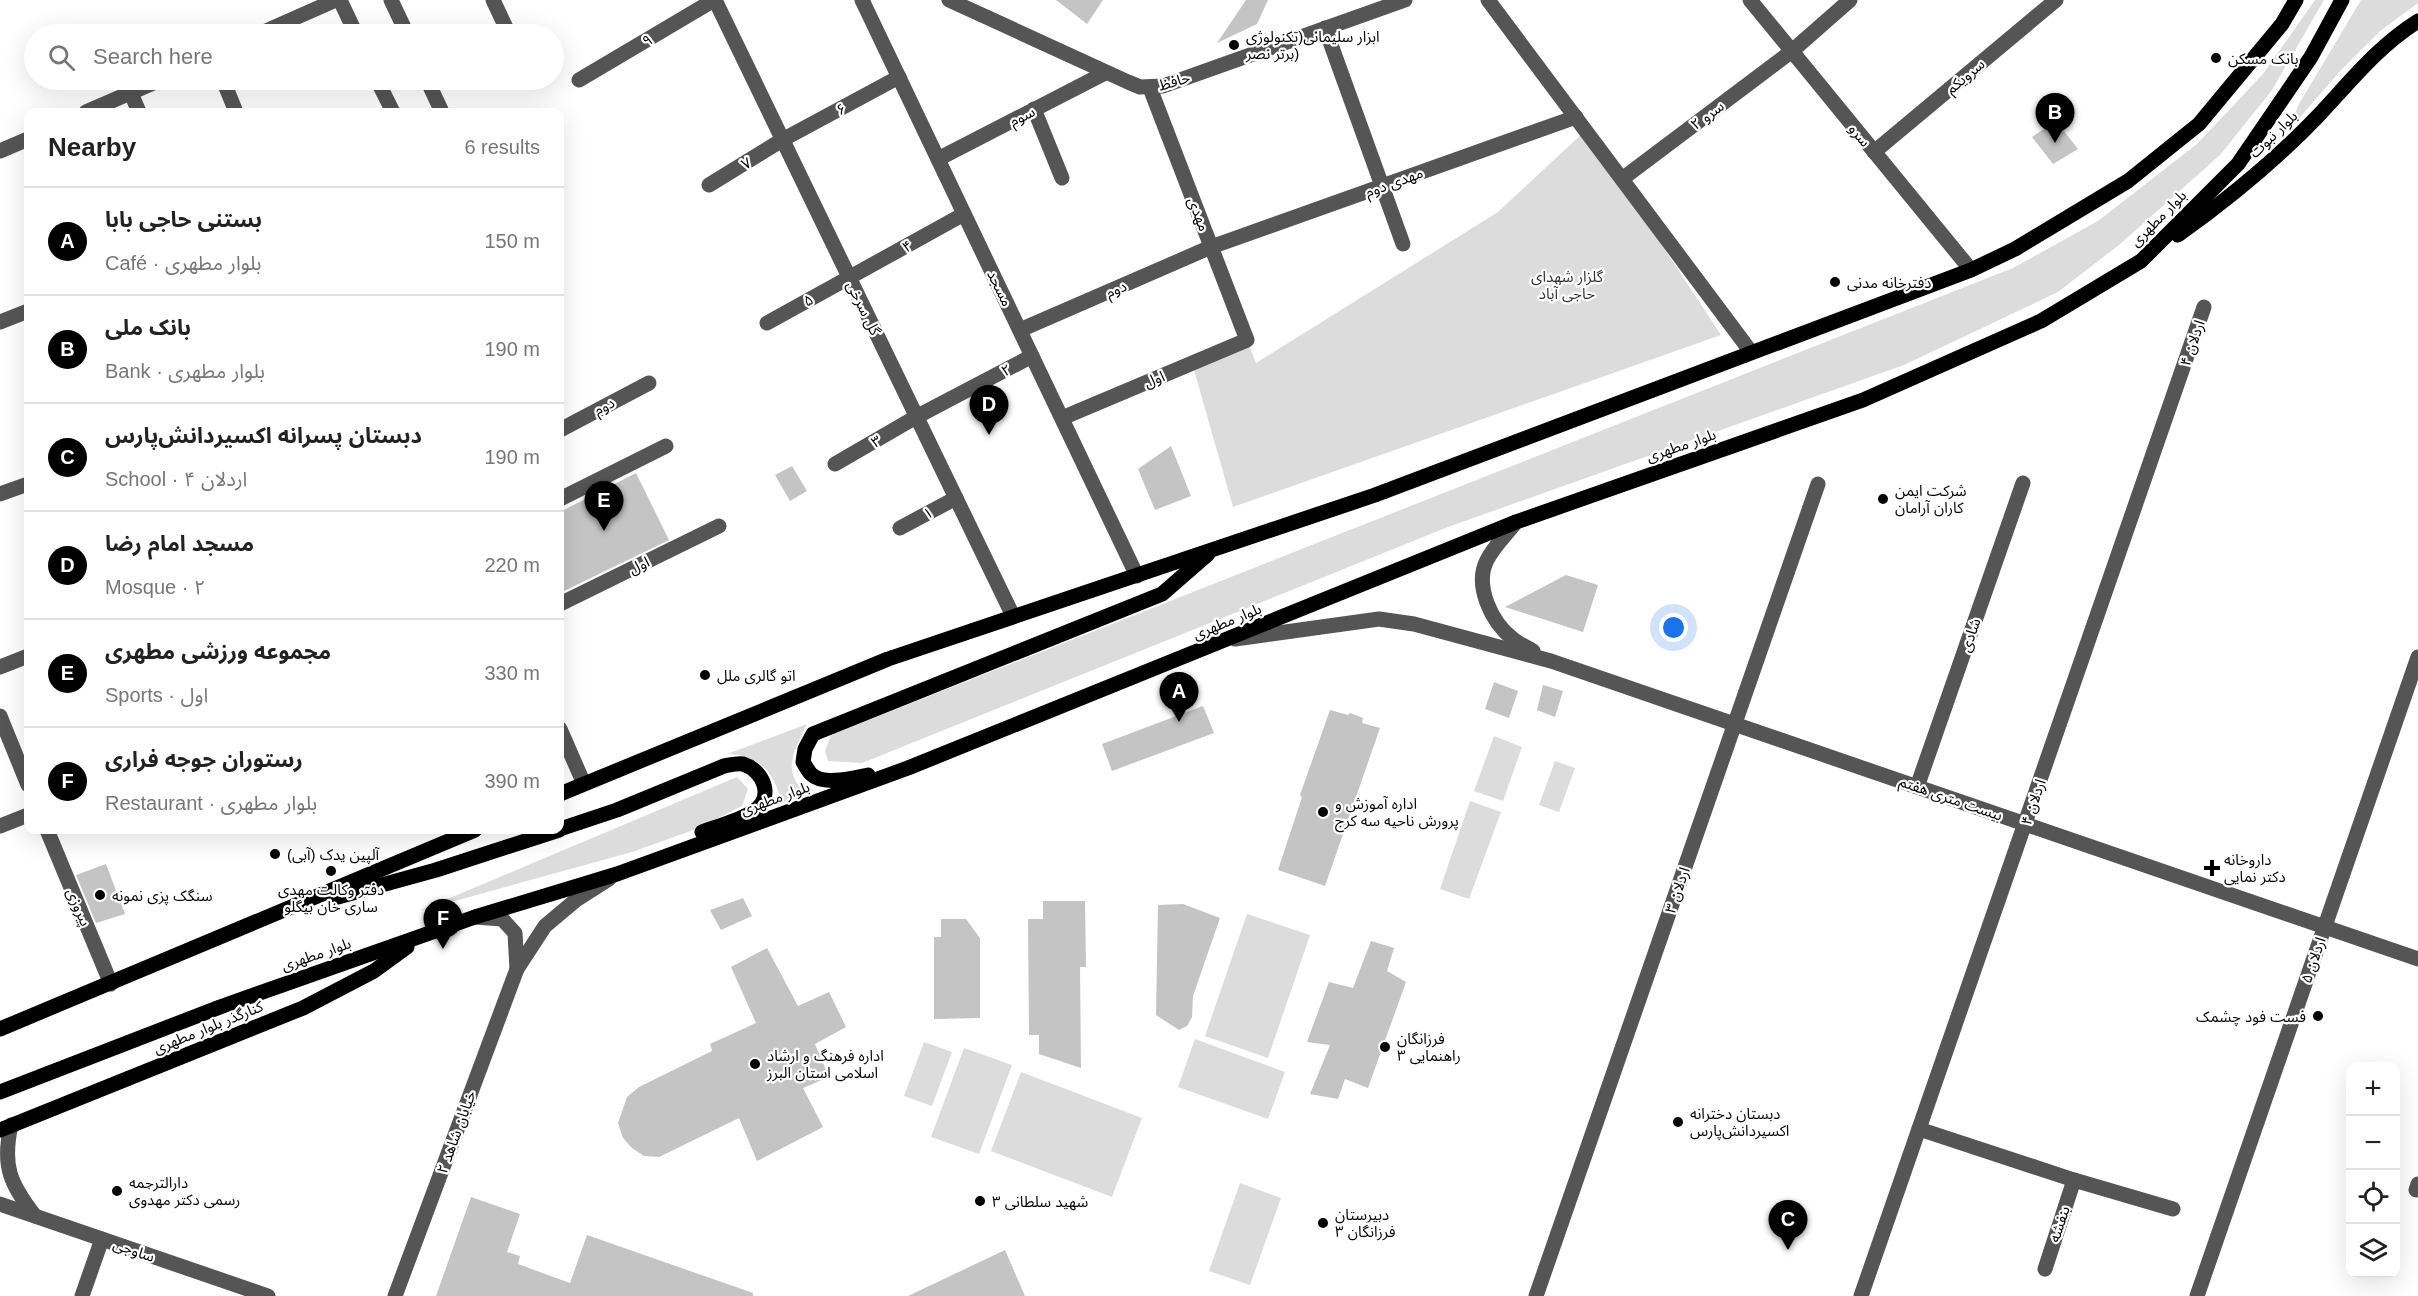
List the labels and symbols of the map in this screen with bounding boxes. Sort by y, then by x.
place label: ابزار سلیمانی(تکنولوژی برتر نصر) [1245,28,1380,63]
street label: ۹ [639,31,655,49]
marker: ابزار سلیمانی(تکنولوژی برتر نصر) [1227,38,1241,52]
place label: بانک مسکن [2228,50,2298,68]
marker: بانک مسکن [2209,51,2223,65]
street label: سرویکم [1942,55,1990,99]
street label: حافظ [1156,68,1192,94]
pin: B [2036,94,2074,143]
street label: سرو ۲ [1687,97,1728,134]
street label: ۶ [833,99,849,119]
street label: سوم [1007,102,1039,132]
street label: بلوار نبوت [2246,107,2301,162]
street label: سرو [1845,120,1874,151]
street label: ۷ [738,153,754,172]
street label: مهدی دوم [1363,164,1426,203]
street label: بلوار مطهری [2126,186,2190,250]
street label: مهدی [1184,195,1213,234]
street label: ۴ [899,236,915,256]
street label: مسجد [984,267,1016,309]
park label: گلزار شهدای حاجی آباد [1531,268,1604,303]
place label: دفترخانه مدنی [1847,274,1931,292]
marker: دفترخانه مدنی [1828,275,1842,289]
street label: دوم [1103,277,1130,304]
street label: گل سرخی [843,278,885,339]
street label: ۵ [800,290,816,310]
street label: اردلان ۴ [2176,318,2209,369]
street label: ۲ [998,360,1014,380]
street label: اول [1141,367,1167,392]
pin: D [970,386,1008,435]
street label: دوم [591,394,619,421]
street label: بلوار مطهری [1644,425,1718,466]
street label: ۳ [868,431,884,451]
pin: E [584,482,624,531]
place label: شرکت ایمن کاران آرامان [1895,482,1967,517]
marker: شرکت ایمن کاران آرامان [1876,492,1890,506]
street label: ۱ [920,503,936,523]
street label: اول [626,553,652,578]
street label: بلوار مطهری [1190,600,1264,643]
your location [1659,613,1688,642]
street label: شادی [1956,616,1985,654]
place label: اتو گالری ملل [717,667,796,685]
marker: اتو گالری ملل [698,668,712,682]
pin: A [1160,672,1198,722]
street label: بیست متری هفتم [1896,772,2005,826]
street label: اردلان ۴ [2017,777,2050,828]
street label: بلوار مطهری [738,778,812,819]
place label: اداره آموزش و پرورش ناحیه سه کرج [1335,795,1459,833]
marker: اداره آموزش و پرورش ناحیه سه کرج [1316,805,1330,819]
place label: آلپین یدک (آبی) [287,846,380,865]
marker: آلپین یدک (آبی) [268,847,282,861]
place label: داروخانه دکتر نمایی [2224,851,2286,886]
marker: داروخانه دکتر نمایی [2205,861,2219,875]
marker: دفتر وکالت مهدی ساری خان بیگلو [324,864,338,878]
street label: اردلان ۳ [1661,865,1694,916]
place label: دفتر وکالت مهدی ساری خان بیگلو [278,881,384,916]
street label: پیروزی [61,885,95,929]
place label: سنگک پزی نمونه [112,887,213,906]
marker: سنگک پزی نمونه [93,888,107,902]
pin: F [424,900,462,949]
street label: بلوار مطهری [279,934,353,975]
street label: اردلان ۵ [2297,935,2330,986]
street label: کنارگذر بلوار مطهری [151,997,266,1058]
place label: فست فود چشمک [2196,1008,2306,1027]
marker: فست فود چشمک [2311,1009,2325,1023]
place label: فرزانگان ۳ راهنمایی [1397,1030,1461,1065]
marker: فرزانگان ۳ راهنمایی [1378,1040,1392,1054]
place label: اداره فرهنگ و ارشاد اسلامی استان البرز [766,1047,884,1082]
marker: اداره فرهنگ و ارشاد اسلامی استان البرز [748,1057,762,1071]
street label: خیابان شاهد ۲ [433,1088,480,1176]
place label: دبستان دخترانه اکسیردانش‌پارس [1690,1105,1789,1141]
marker: دبستان دخترانه اکسیردانش‌پارس [1671,1115,1685,1129]
place label: دارالترجمه رسمی دکتر مهدوی [129,1174,240,1209]
marker: دارالترجمه رسمی دکتر مهدوی [110,1184,124,1198]
place label: شهید سلطانی ۳ [992,1193,1088,1211]
marker: شهید سلطانی ۳ [973,1194,987,1208]
pin: C [1768,1200,1808,1250]
street label: بنفشه [2045,1204,2073,1244]
place label: دبیرستان فرزانگان ۳ [1335,1206,1396,1241]
marker: دبیرستان فرزانگان ۳ [1316,1216,1330,1230]
street label: ساوجی [111,1235,157,1266]

